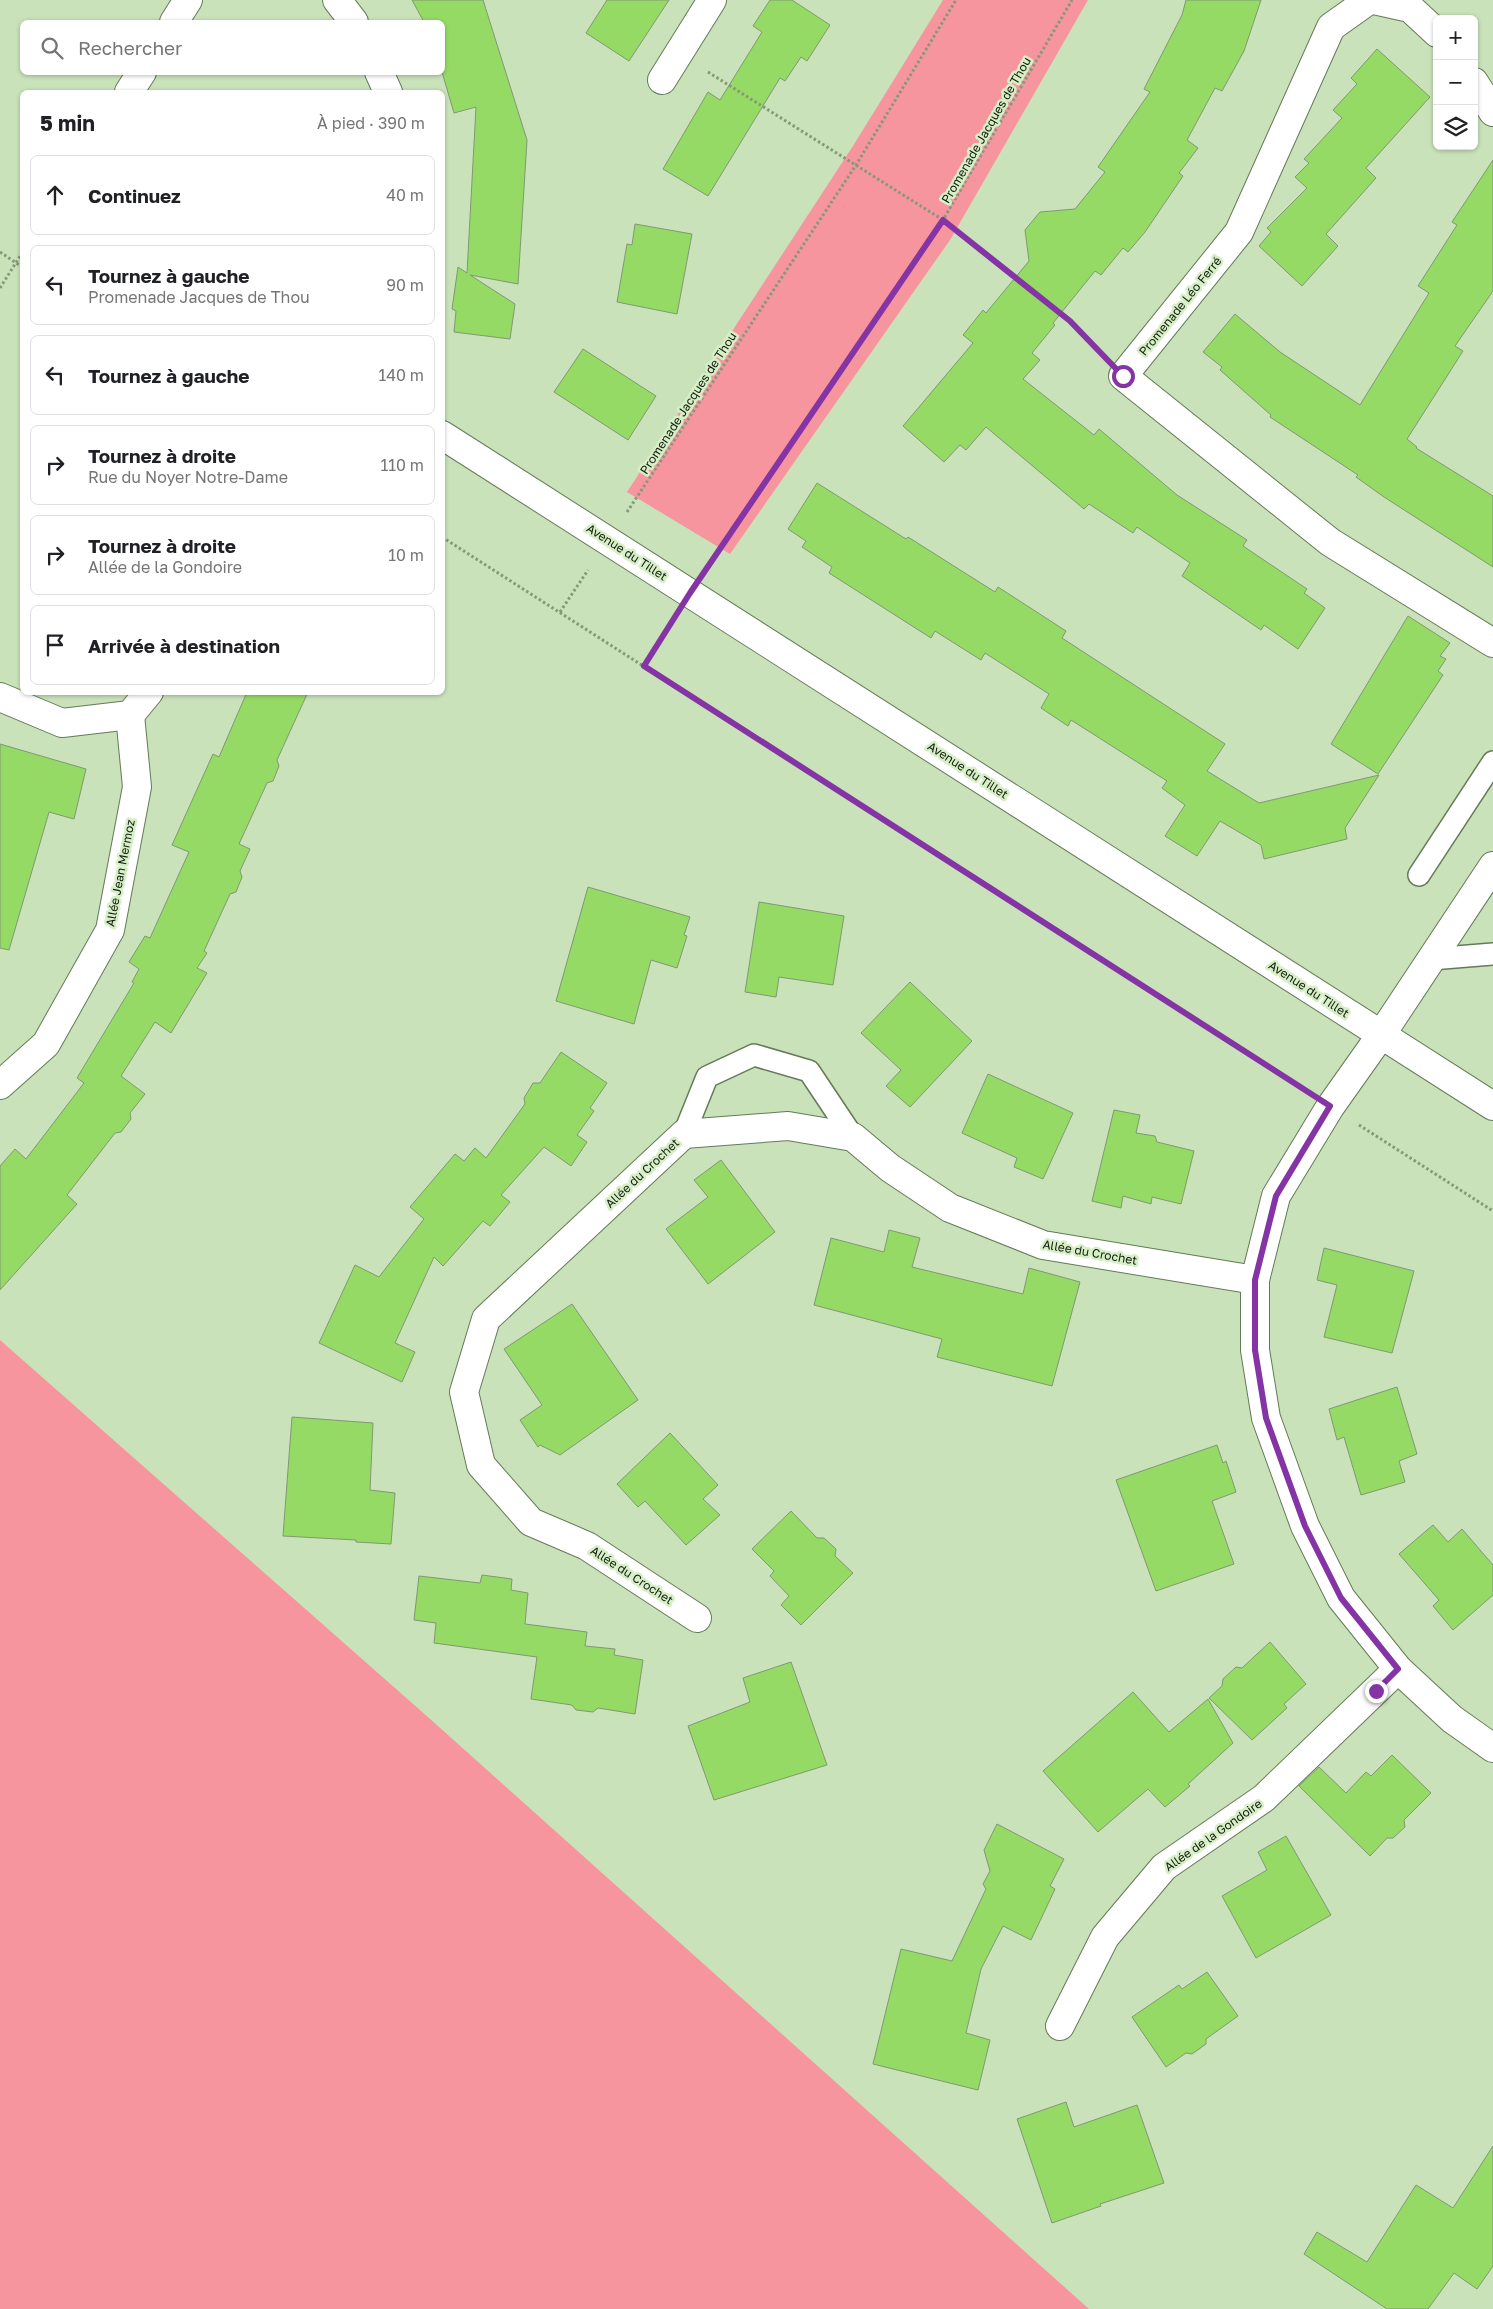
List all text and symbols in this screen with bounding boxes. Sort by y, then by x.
map controls [1433,15,1478,150]
button: + [1433,15,1478,60]
search box [20,20,445,75]
icon: search [38,34,66,62]
text: Rechercher [78,36,183,59]
street label: Promenade Jacques de Thou [938,54,1034,206]
button: − [1433,60,1478,105]
button: layers [1433,105,1478,150]
text: 5 min [40,110,95,136]
text: À pied · 390 m [317,113,425,133]
icon: ahead [41,181,69,209]
text: Continuez [88,184,181,207]
text: 40 m [386,185,424,205]
street label: Promenade Léo Ferré [1136,254,1224,358]
text: Tournez à gauche [88,264,249,287]
icon: left [41,271,69,299]
text: 90 m [386,275,424,295]
text: Promenade Jacques de Thou [88,287,310,307]
street label: Promenade Jacques de Thou [636,329,740,477]
icon: left [41,361,69,389]
text: Tournez à gauche [88,364,249,387]
text: 140 m [378,365,424,385]
route start [1112,365,1135,388]
text: Tournez à droite [88,444,236,467]
icon: right [41,451,69,479]
text: 110 m [380,455,424,475]
text: Rue du Noyer Notre-Dame [88,467,288,487]
street label: Avenue du Tillet [584,520,670,584]
text: Tournez à droite [88,534,236,557]
icon: right [41,541,69,569]
text: 10 m [388,545,424,565]
text: Allée de la Gondoire [88,557,242,577]
icon: arrive [41,631,69,659]
text: Arrivée à destination [88,634,280,657]
street label: Avenue du Tillet [925,738,1011,802]
street label: Allée Jean Mermoz [102,818,138,928]
street label: Avenue du Tillet [1266,957,1352,1021]
street label: Allée du Crochet [602,1135,682,1211]
street label: Allée du Crochet [1042,1236,1139,1268]
street label: Allée du Crochet [588,1543,676,1607]
route end [1365,1680,1388,1703]
street label: Allée de la Gondoire [1161,1796,1265,1874]

